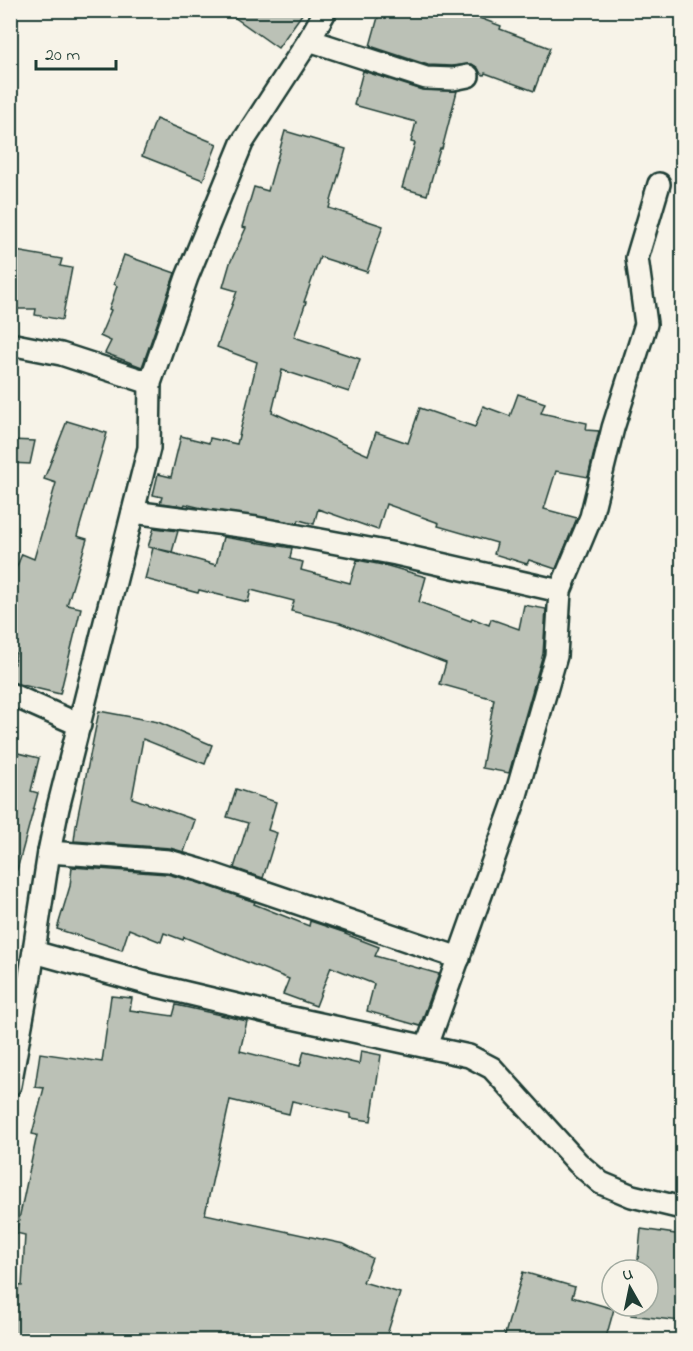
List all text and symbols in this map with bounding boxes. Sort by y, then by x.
scale bar [36,33,116,71]
text: 20 m [45,43,80,69]
north arrow [600,1258,660,1318]
text: U [621,1263,635,1288]

